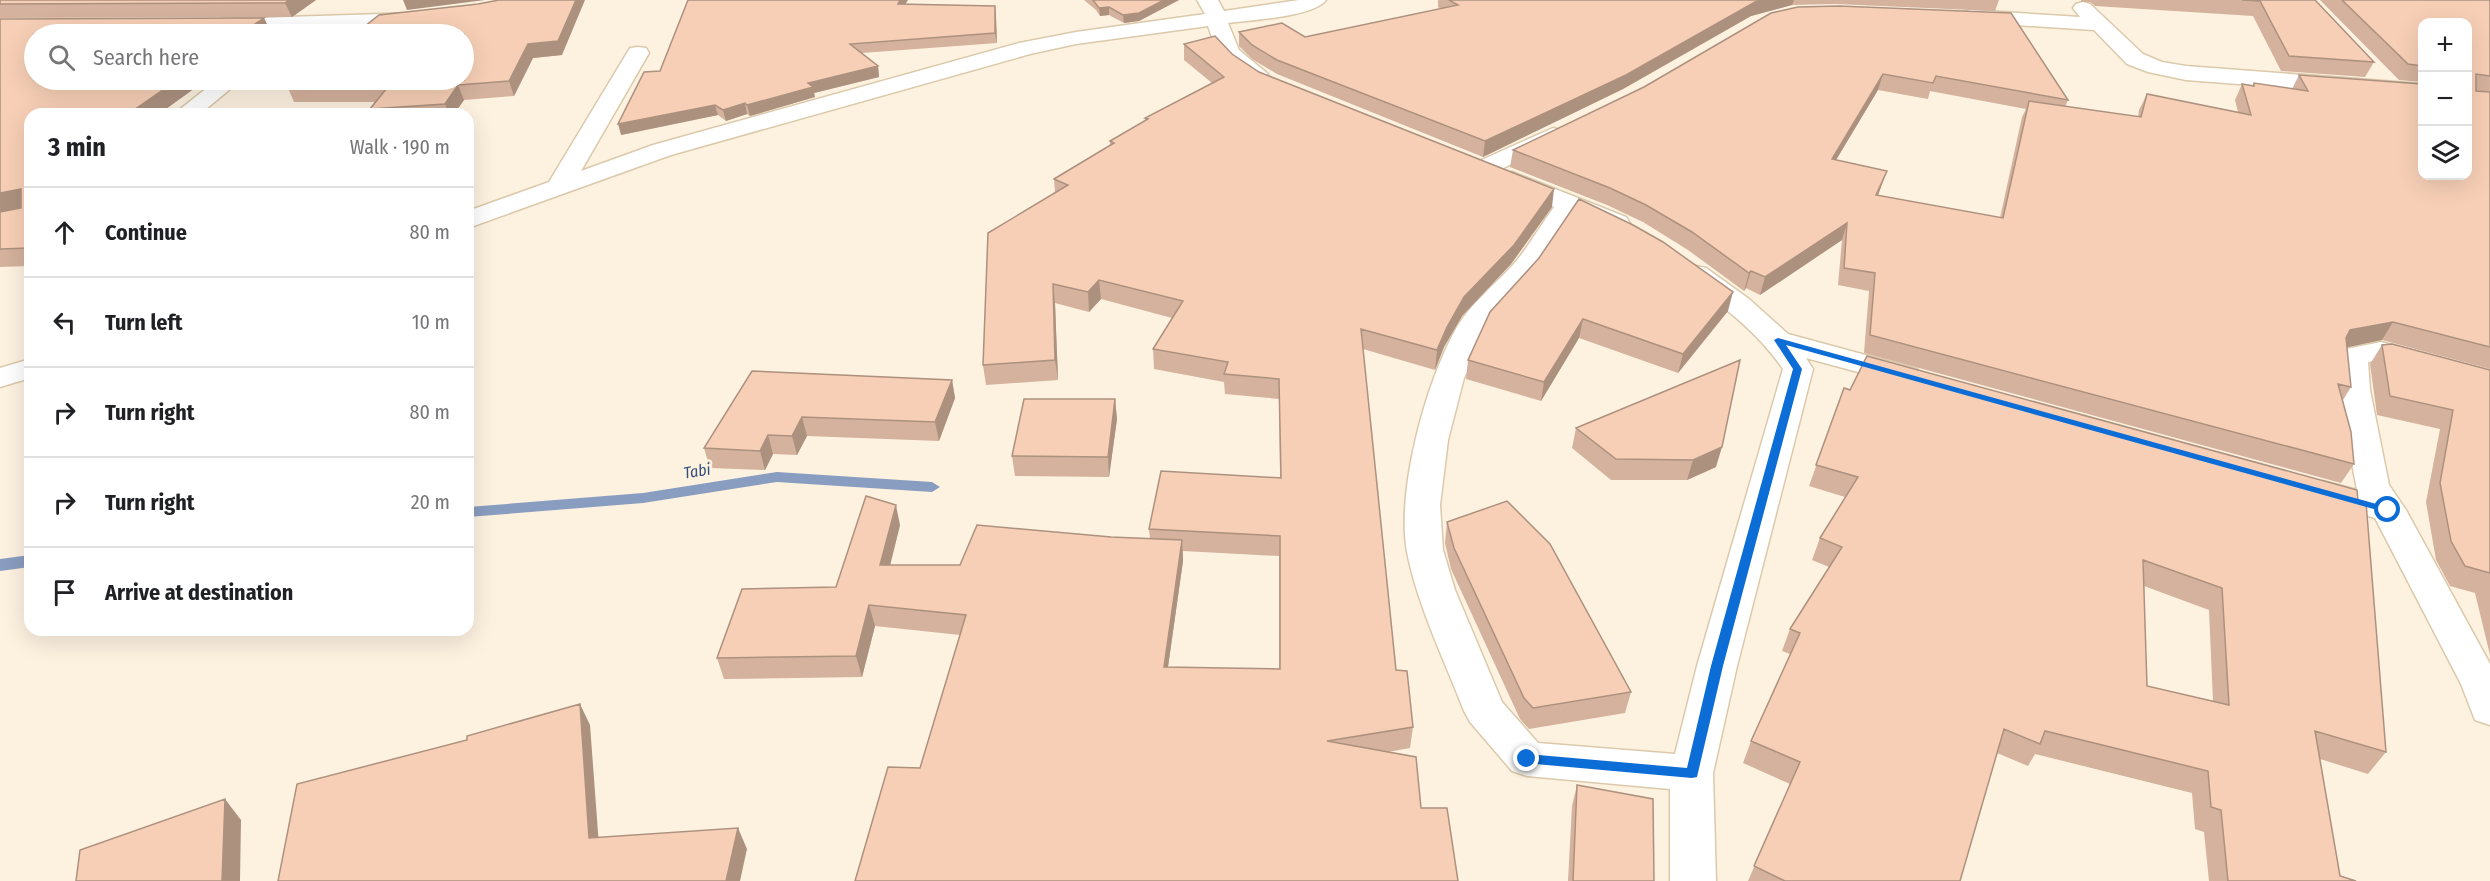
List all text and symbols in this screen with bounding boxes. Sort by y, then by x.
map controls [2418,18,2472,180]
button: + [2418,18,2472,72]
search box [24,24,474,90]
icon: search [45,41,78,74]
text: Search here [93,44,199,71]
button: − [2418,72,2472,126]
button: layers [2418,126,2472,180]
text: 3 min [48,132,106,163]
text: Walk · 190 m [350,135,450,159]
icon: ahead [48,216,81,249]
text: Continue [105,219,187,246]
text: 80 m [410,220,450,244]
icon: left [48,306,81,339]
text: Turn left [105,309,183,336]
text: 10 m [412,310,450,334]
icon: right [48,396,81,429]
text: Turn right [105,399,194,426]
text: 80 m [410,400,450,424]
water label: Tabi [682,459,712,483]
icon: right [48,486,81,519]
text: Turn right [105,489,194,516]
text: 20 m [411,490,450,514]
route start [2374,496,2400,522]
icon: arrive [48,576,81,609]
text: Arrive at destination [105,579,293,606]
route end [1513,745,1539,771]

